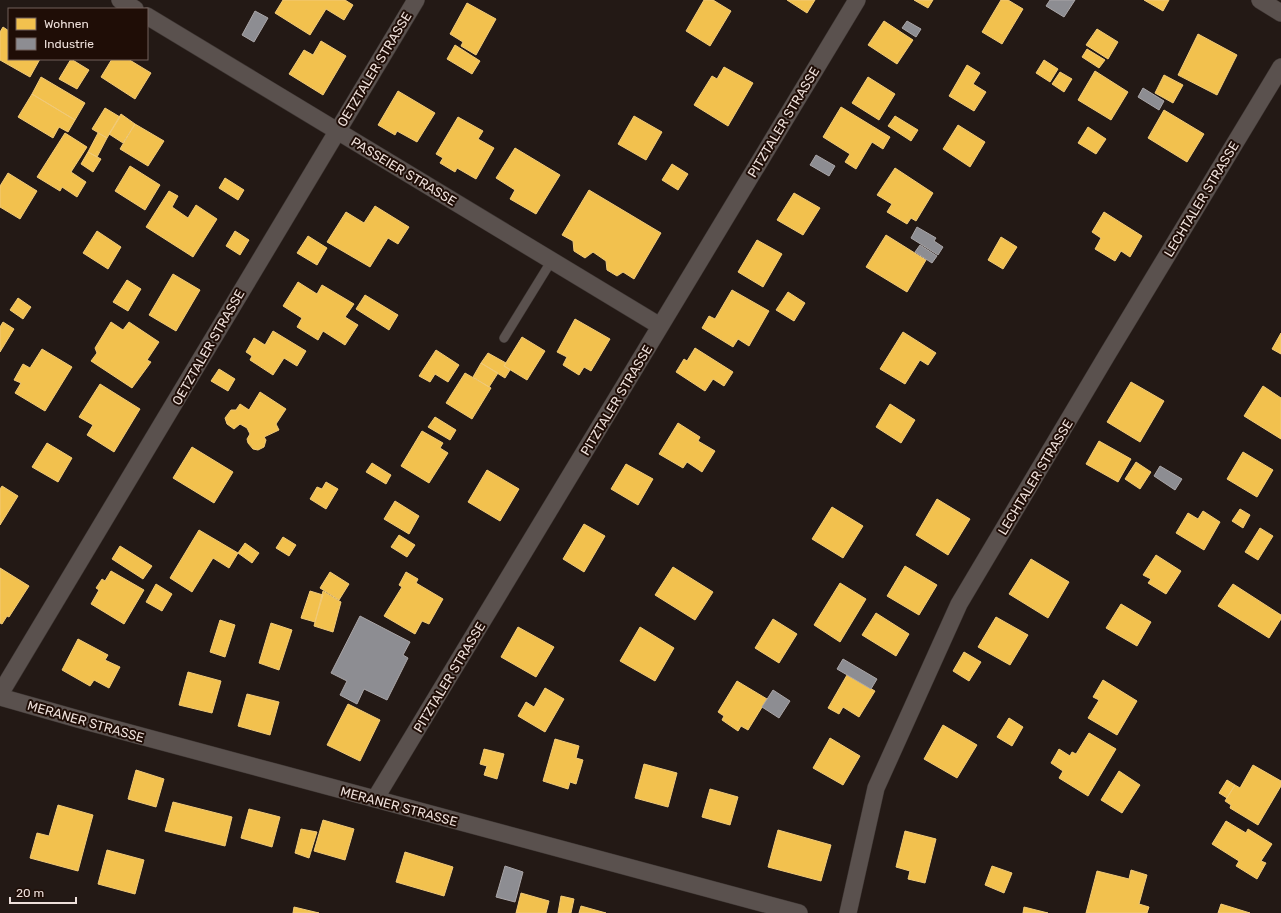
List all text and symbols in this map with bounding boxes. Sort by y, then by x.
legend [8,8,148,60]
street label: OETZTALER STRASSE [334,9,415,129]
text: Wohnen [44,17,89,31]
text: Industrie [44,37,94,51]
street label: PITZTALER STRASSE [745,64,822,180]
street label: PASSEIER STRASSE [348,134,459,209]
street label: LECHTALER STRASSE [1161,139,1242,260]
street label: OETZTALER STRASSE [169,287,248,408]
street label: PITZTALER STRASSE [578,342,655,458]
street label: LECHTALER STRASSE [995,417,1076,538]
street label: PITZTALER STRASSE [411,619,488,735]
street label: MERANER STRASSE [26,698,146,745]
street label: MERANER STRASSE [339,784,459,829]
scale bar [10,879,76,905]
text: 20 m [16,886,44,900]

